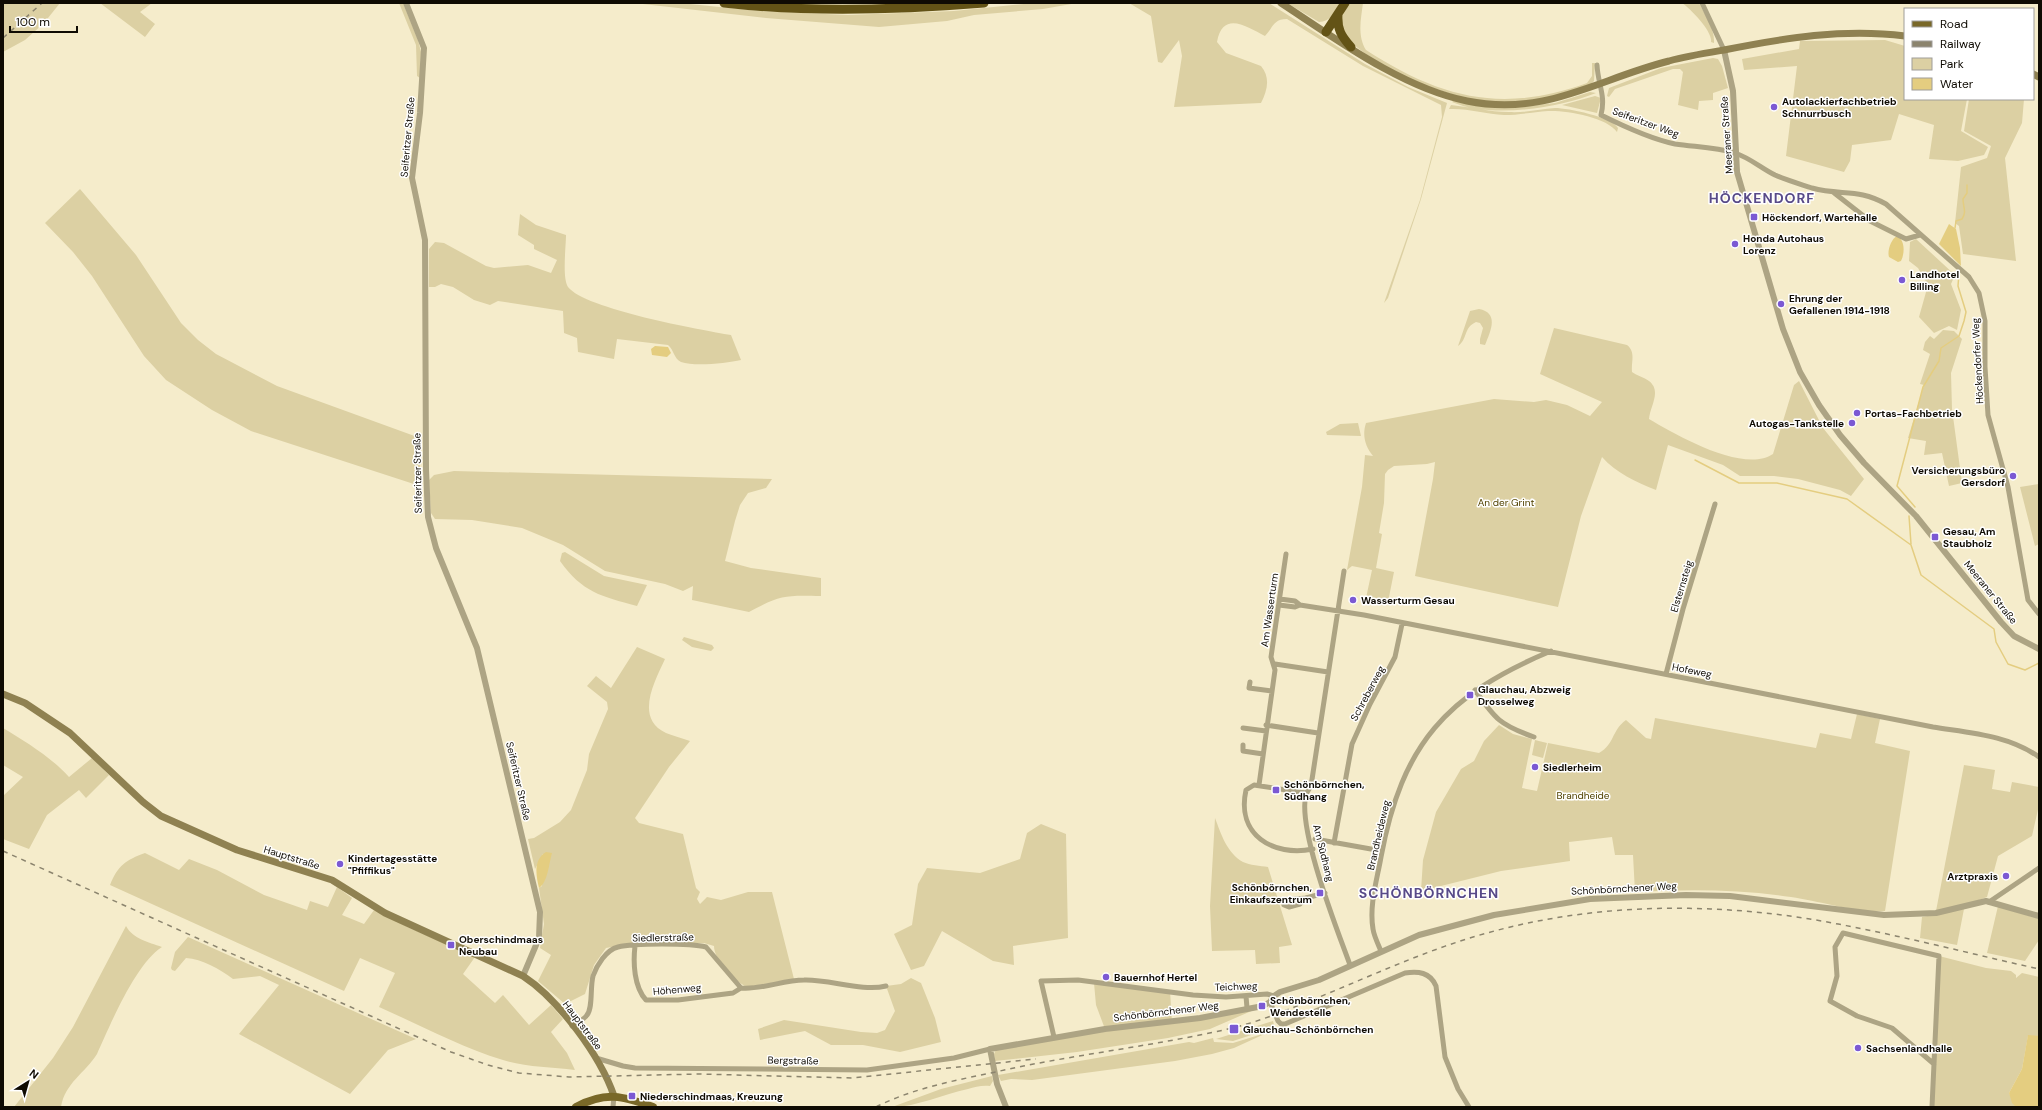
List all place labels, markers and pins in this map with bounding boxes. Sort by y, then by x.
place label: Autolackierfachbetrieb Schnurrbusch [1782,95,1897,120]
marker: Autolackierfachbetrieb Schnurrbusch [1769,102,1779,112]
place label: Höckendorf, Wartehalle [1762,211,1877,224]
marker: Höckendorf, Wartehalle [1749,212,1759,222]
place label: Honda Autohaus Lorenz [1743,232,1824,257]
marker: Honda Autohaus Lorenz [1730,239,1740,249]
place label: Landhotel Billing [1910,268,1959,293]
marker: Landhotel Billing [1897,275,1907,285]
place label: Ehrung der Gefallenen 1914-1918 [1789,292,1890,317]
marker: Ehrung der Gefallenen 1914-1918 [1776,299,1786,309]
place label: Portas-Fachbetrieb [1865,407,1962,420]
marker: Portas-Fachbetrieb [1852,408,1862,418]
place label: Autogas-Tankstelle [1749,417,1844,430]
marker: Autogas-Tankstelle [1847,418,1857,428]
place label: Versicherungsbüro Gersdorf [1912,464,2005,489]
marker: Versicherungsbüro Gersdorf [2008,471,2018,481]
place label: Gesau, Am Staubholz [1943,525,1995,550]
marker: Gesau, Am Staubholz [1930,532,1940,542]
place label: Wasserturm Gesau [1361,594,1455,607]
marker: Wasserturm Gesau [1348,595,1358,605]
place label: Glauchau, Abzweig Drosselweg [1478,683,1571,708]
marker: Glauchau, Abzweig Drosselweg [1465,690,1475,700]
place label: Siedlerheim [1543,761,1601,774]
marker: Siedlerheim [1530,762,1540,772]
place label: Schönbörnchen, Südhang [1284,778,1365,803]
marker: Schönbörnchen, Südhang [1271,785,1281,795]
place label: Kindertagesstätte "Pfiffikus" [348,852,437,877]
marker: Kindertagesstätte "Pfiffikus" [335,859,345,869]
place label: Arztpraxis [1947,870,1998,883]
marker: Arztpraxis [2001,871,2011,881]
place label: Schönbörnchen, Einkaufszentrum [1230,881,1313,906]
marker: Schönbörnchen, Einkaufszentrum [1315,888,1325,898]
place label: Oberschindmaas Neubau [459,933,543,958]
marker: Oberschindmaas Neubau [446,940,456,950]
place label: Bauernhof Hertel [1114,971,1197,984]
marker: Bauernhof Hertel [1101,972,1111,982]
place label: Schönbörnchen, Wendestelle [1270,994,1351,1019]
marker: Schönbörnchen, Wendestelle [1257,1001,1267,1011]
marker: Glauchau-Schönbörnchen [1228,1023,1240,1035]
place label: Glauchau-Schönbörnchen [1243,1023,1373,1036]
place label: Sachsenlandhalle [1866,1042,1952,1055]
marker: Sachsenlandhalle [1853,1043,1863,1053]
place label: Niederschindmaas, Kreuzung [640,1090,783,1103]
marker: Niederschindmaas, Kreuzung [627,1091,637,1101]

